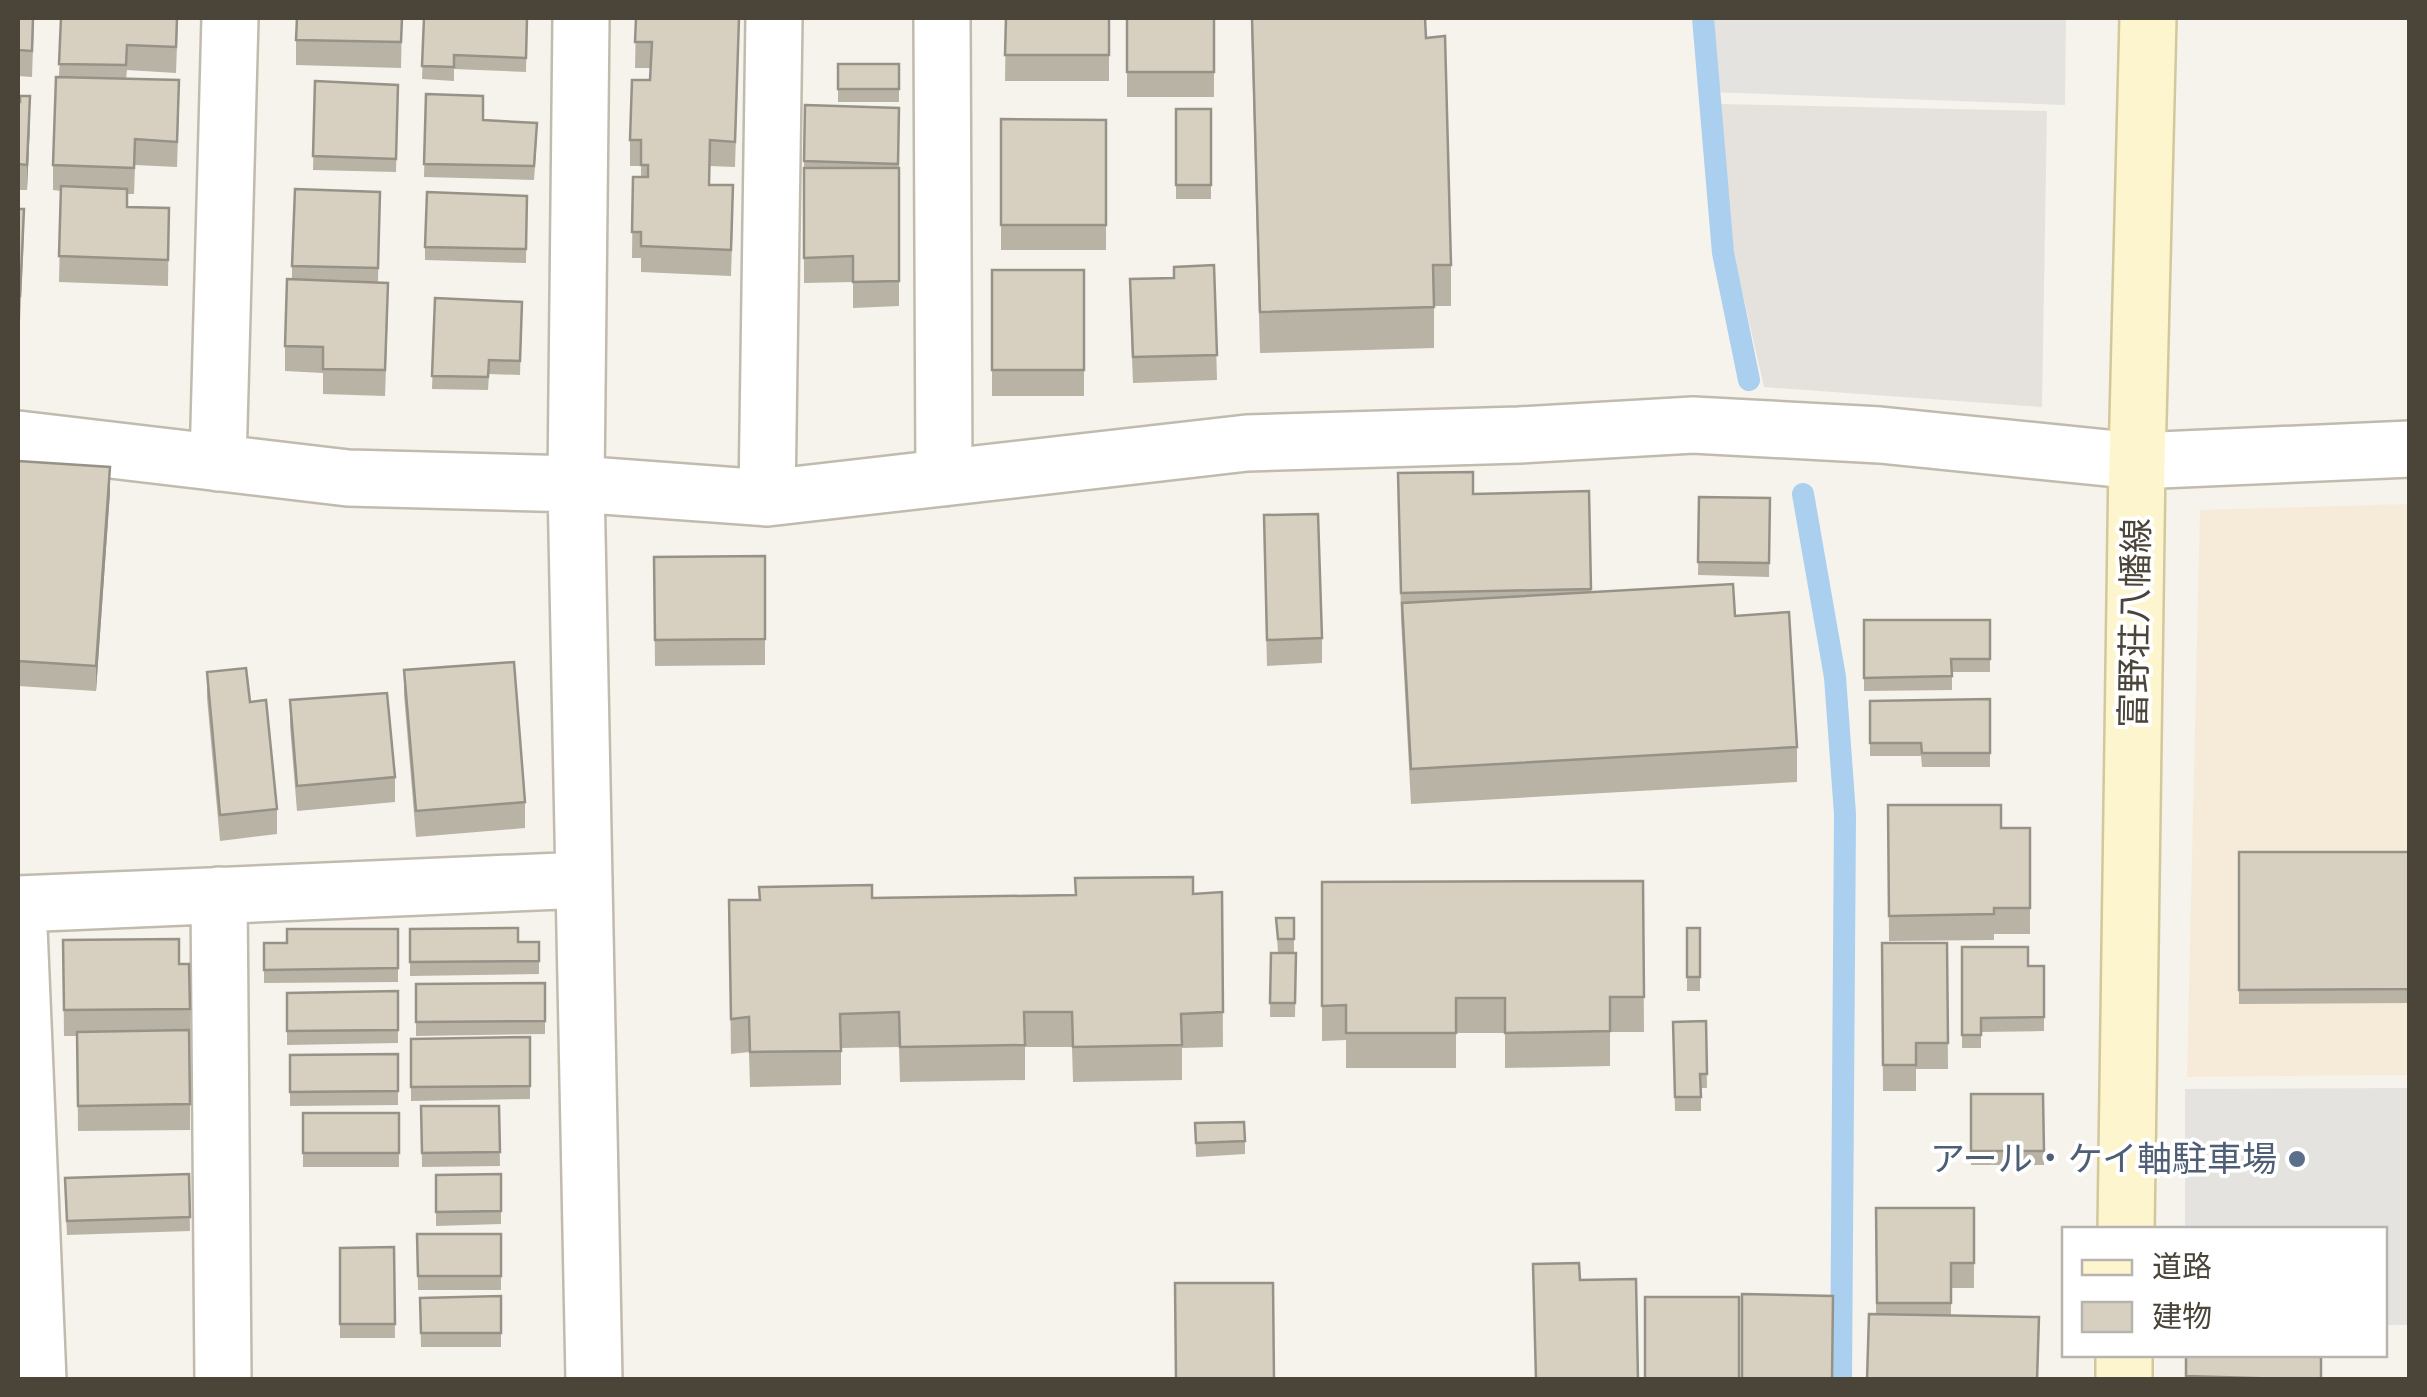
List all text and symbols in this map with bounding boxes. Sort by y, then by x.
street label: 富野荘八幡線 [2111,518,2159,728]
place label: アール・ケイ軸駐車場 [1930,1137,2277,1181]
marker: アール・ケイ軸駐車場 [2286,1148,2308,1170]
legend [2062,1227,2387,1357]
text: 道路 [2152,1247,2212,1286]
text: 建物 [2152,1297,2212,1336]

